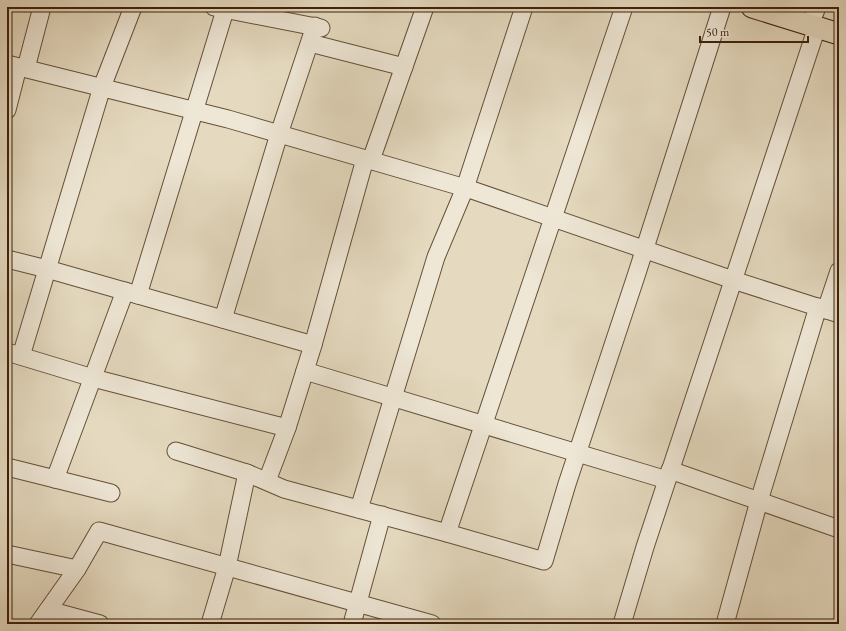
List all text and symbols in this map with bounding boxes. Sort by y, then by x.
scale bar [700,18,808,44]
text: 50 m [706,24,730,40]

